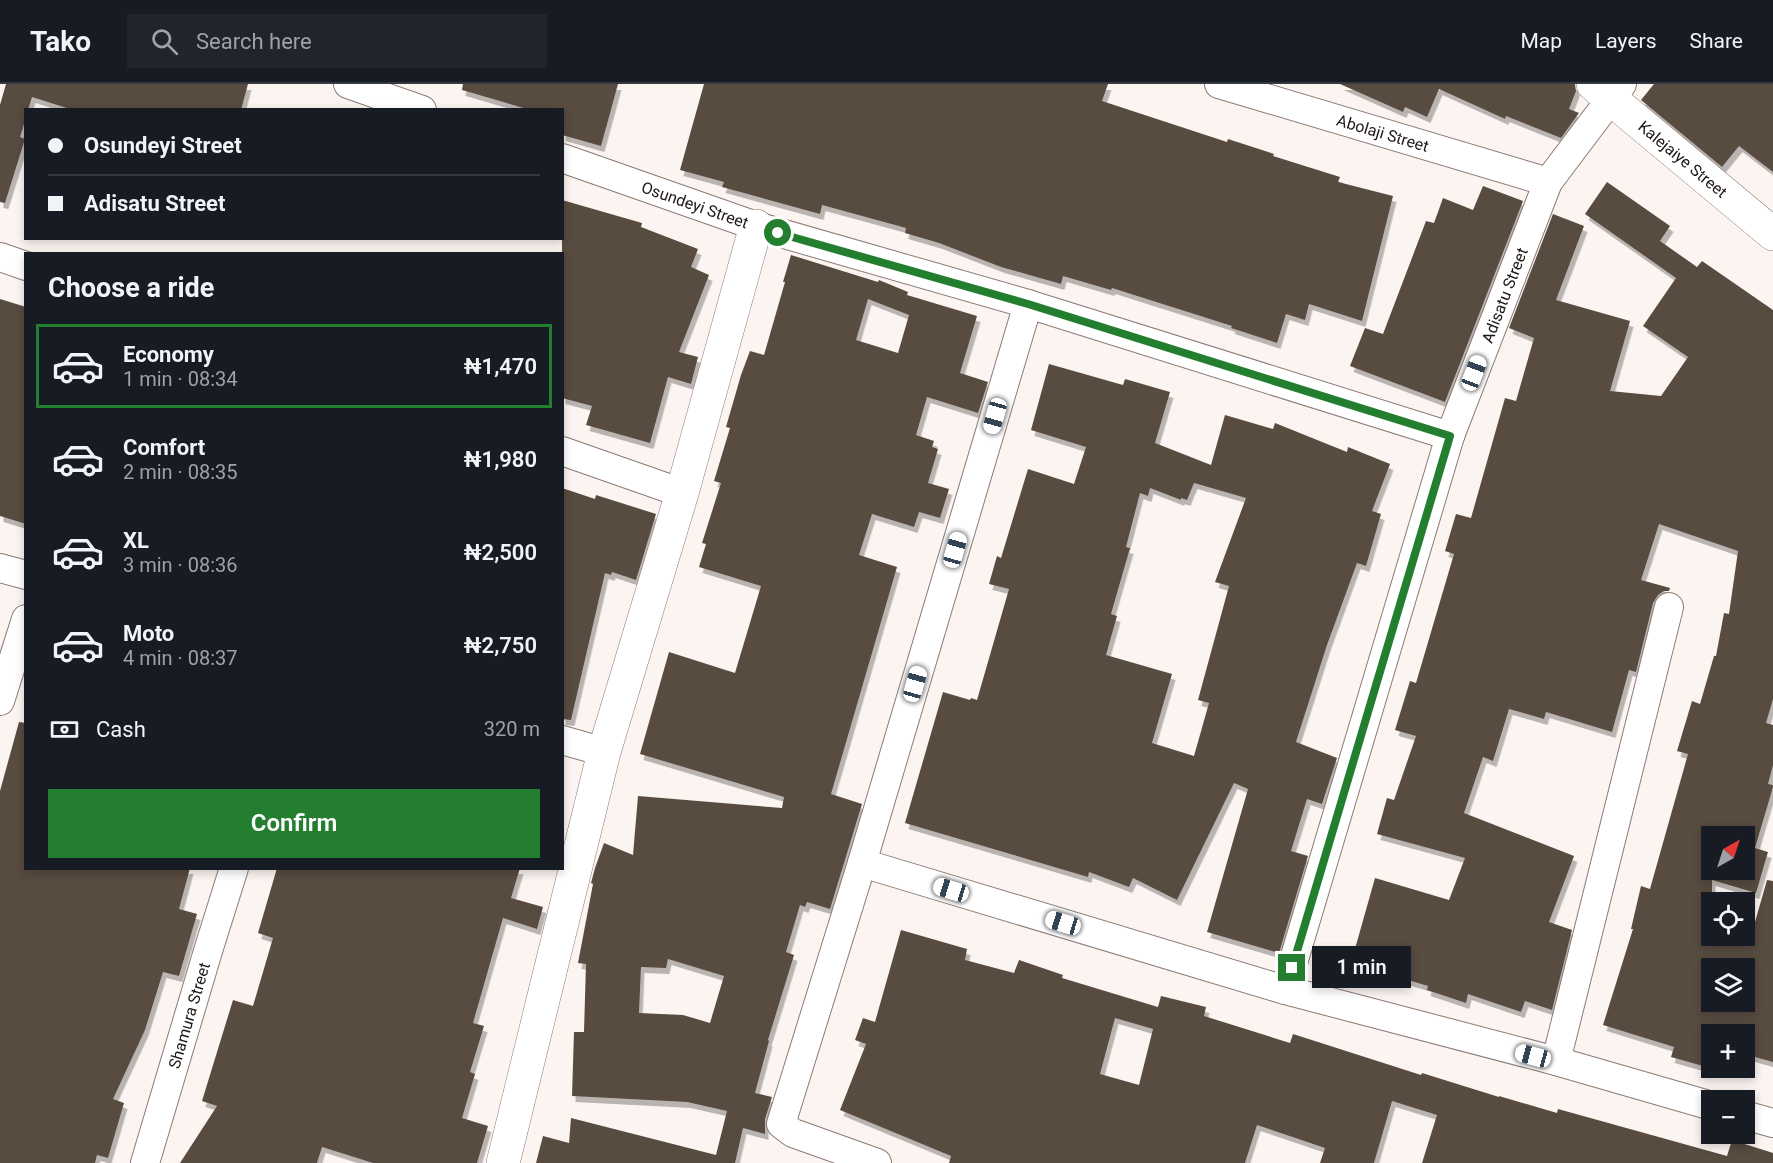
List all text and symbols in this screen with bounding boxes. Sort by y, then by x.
search box [127,14,547,68]
text: Tako [30,25,91,58]
icon: search [148,25,181,58]
text: Search here [196,29,312,54]
text: Map [1520,29,1562,53]
text: Layers [1595,29,1656,53]
text: Share [1689,29,1743,53]
street label: Abolaji Street [1335,110,1431,155]
street label: Kalejaiye Street [1635,116,1731,201]
text: Osundeyi Street [84,133,242,158]
street label: Osundeyi Street [639,177,751,232]
text: Adisatu Street [84,191,225,216]
route start [764,219,791,246]
street label: Adisatu Street [1477,245,1531,346]
text: Choose a ride [48,272,214,304]
icon: car [51,339,105,393]
text: Economy [123,342,214,367]
car [1459,353,1489,393]
text: ₦1,470 [464,354,537,379]
text: 1 min · 08:34 [123,367,238,391]
car [981,396,1009,436]
icon: car [51,432,105,486]
text: Comfort [123,435,205,460]
text: ₦1,980 [464,447,537,472]
text: 2 min · 08:35 [123,460,238,484]
icon: car [51,525,105,579]
text: XL [123,528,149,553]
car [941,530,969,570]
text: ₦2,500 [464,540,537,565]
text: 3 min · 08:36 [123,553,238,577]
icon: car [51,618,105,672]
text: Moto [123,621,174,646]
text: ₦2,750 [464,633,537,658]
text: 4 min · 08:37 [123,646,238,670]
car [901,664,929,704]
icon: cash [48,713,81,746]
text: Cash [96,717,146,742]
text: 320 m [484,717,540,741]
button: Confirm [48,789,540,858]
north arrow [1701,826,1755,880]
map controls [1701,826,1755,1144]
car [931,876,971,904]
button: locate [1701,892,1755,946]
car [1043,909,1083,937]
callout: 1 min [1313,947,1412,989]
route end [1278,954,1305,981]
text: 1 min [1336,955,1387,979]
button: layers [1701,958,1755,1012]
street label: Shamura Street [164,960,214,1071]
button: + [1701,1024,1755,1078]
car [1513,1043,1553,1069]
button: − [1701,1090,1755,1144]

